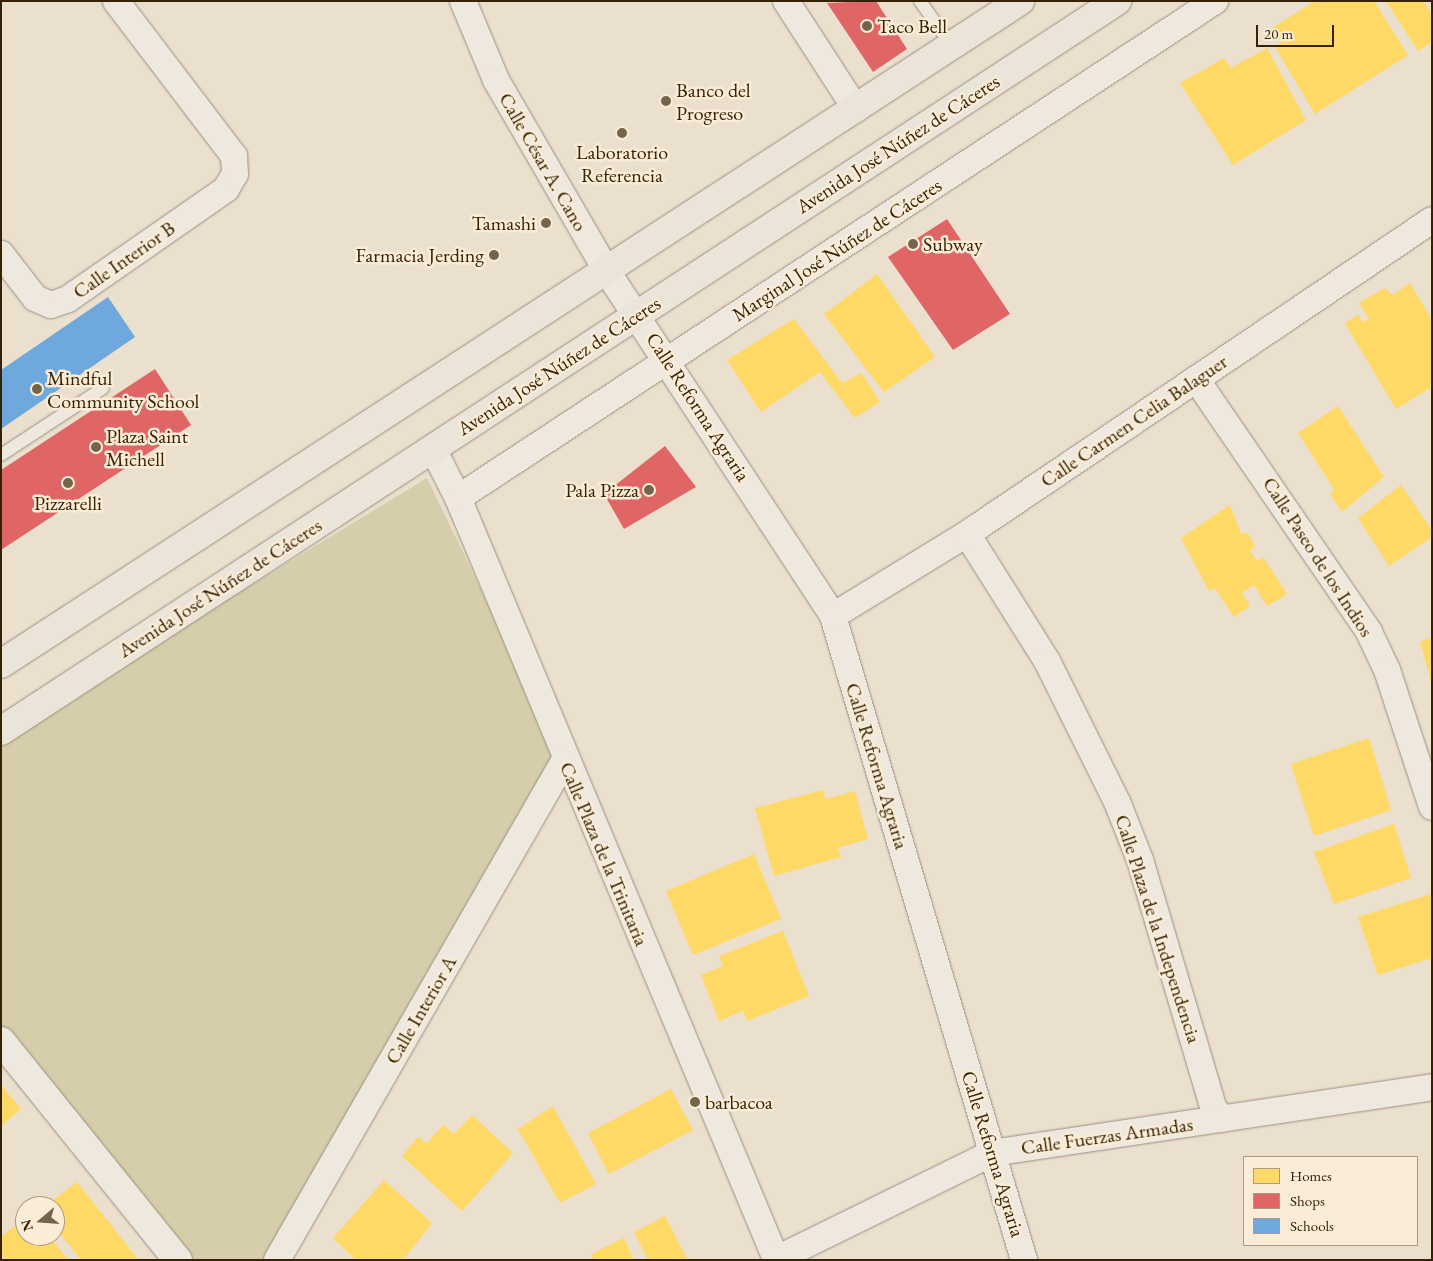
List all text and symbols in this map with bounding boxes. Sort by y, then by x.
place label: Taco Bell [877,14,947,38]
scale bar [1258,15,1336,47]
marker: Taco Bell [861,20,873,32]
text: 20 m [1264,24,1293,43]
street label: Avenida José Núñez de Cáceres [792,69,1004,219]
place label: Banco del Progreso [676,78,751,125]
street label: Calle César A. Cano [494,89,592,235]
marker: Banco del Progreso [660,95,672,107]
marker: Laboratorio Referencia [616,127,628,139]
place label: Laboratorio Referencia [576,141,668,188]
street label: Marginal José Núñez de Cáceres [728,173,946,327]
place label: Tamashi [472,211,536,235]
street label: Calle Interior B [68,216,180,304]
marker: Tamashi [540,217,552,229]
place label: Subway [923,232,983,256]
marker: Subway [907,238,919,250]
place label: Farmacia Jerding [356,243,484,267]
marker: Farmacia Jerding [488,249,500,261]
street label: Avenida José Núñez de Cáceres [453,291,665,441]
street label: Calle Reforma Agraria [641,328,755,486]
street label: Calle Carmen Celia Balaguer [1036,349,1232,493]
place label: Mindful Community School [47,366,199,413]
marker: Mindful Community School [31,383,43,395]
place label: Plaza Saint Michell [106,424,188,471]
marker: Plaza Saint Michell [90,441,102,453]
street label: Calle Paseo de los Indios [1257,473,1379,641]
marker: Pizzarelli [62,477,74,489]
place label: Pala Pizza [565,478,639,502]
marker: Pala Pizza [643,484,655,496]
place label: Pizzarelli [34,491,102,515]
street label: Avenida José Núñez de Cáceres [114,513,326,663]
street label: Calle Reforma Agraria [840,680,914,852]
street label: Calle Plaza de la Trinitaria [554,758,654,950]
street label: Calle Plaza de la Independencia [1110,812,1206,1046]
street label: Calle Interior A [380,952,462,1068]
street label: Calle Reforma Agraria [956,1068,1030,1240]
place label: barbacoa [705,1090,773,1114]
marker: barbacoa [689,1096,701,1108]
street label: Calle Fuerzas Armadas [1019,1112,1195,1160]
legend [1243,1156,1418,1246]
text: Homes [1290,1166,1332,1185]
text: Shops [1290,1191,1325,1210]
north arrow [15,1196,65,1246]
text: Schools [1290,1216,1334,1235]
text: N [16,1217,37,1234]

